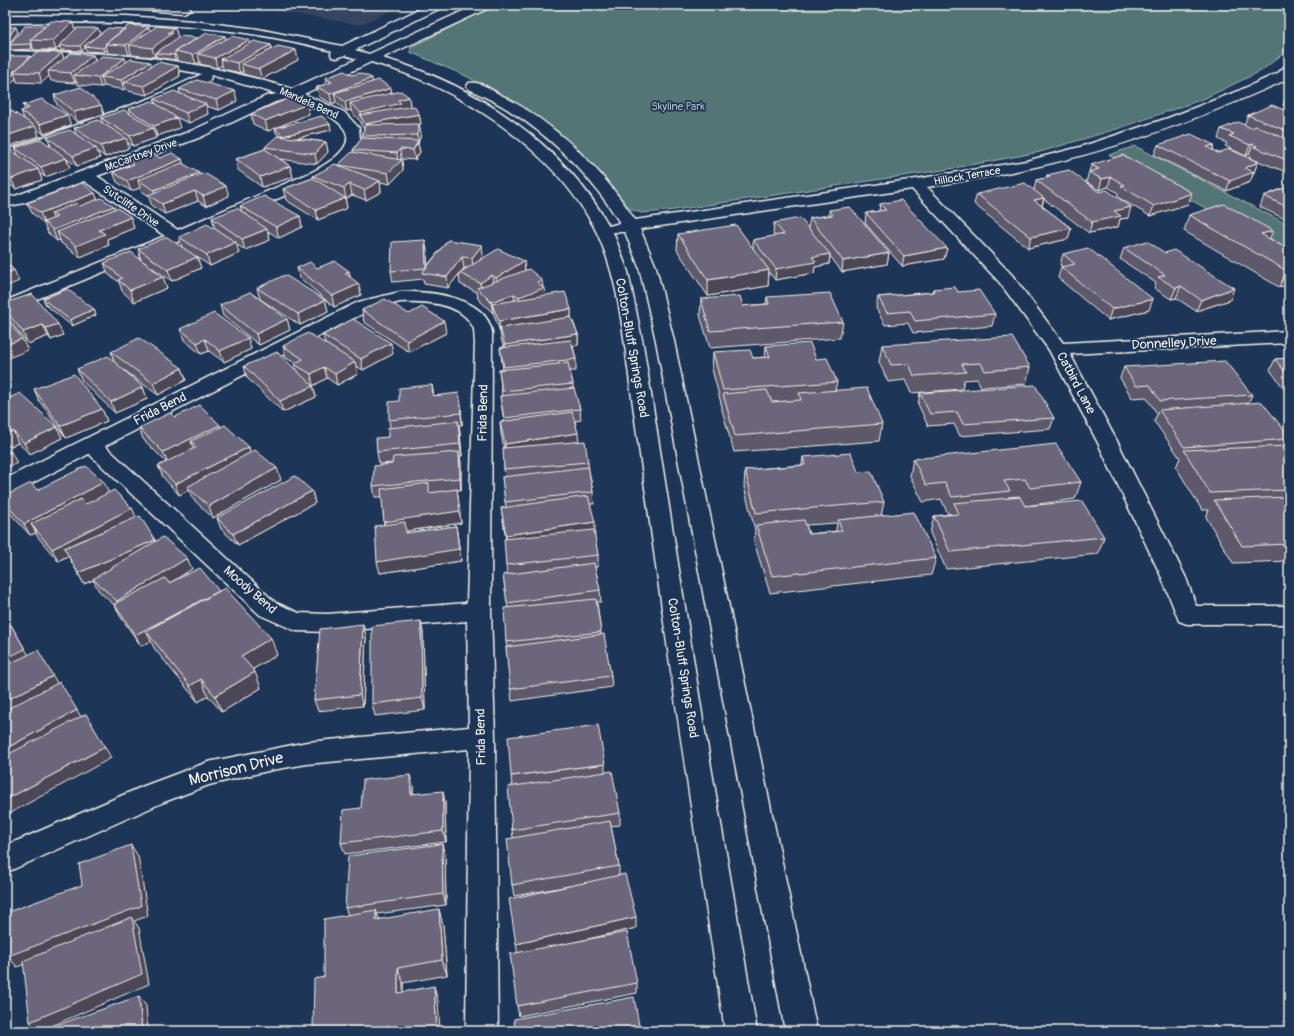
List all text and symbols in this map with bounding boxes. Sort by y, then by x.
street label: Mandela Bend [278,84,340,122]
park label: Skyline Park [651,100,705,113]
street label: McCartney Drive [103,136,179,174]
street label: Hillock Terrace [933,164,1002,188]
street label: Sutcliffe Drive [100,182,162,230]
street label: Colton-Bluff Springs Road [612,277,652,419]
street label: Donnelley Drive [1131,333,1217,353]
street label: Catbird Lane [1053,349,1099,417]
street label: Frida Bend [475,384,491,442]
street label: Frida Bend [131,389,189,429]
street label: Moody Bend [220,563,280,617]
street label: Colton-Bluff Springs Road [664,597,702,739]
street label: Frida Bend [473,708,489,766]
street label: Morrison Drive [187,748,285,790]

